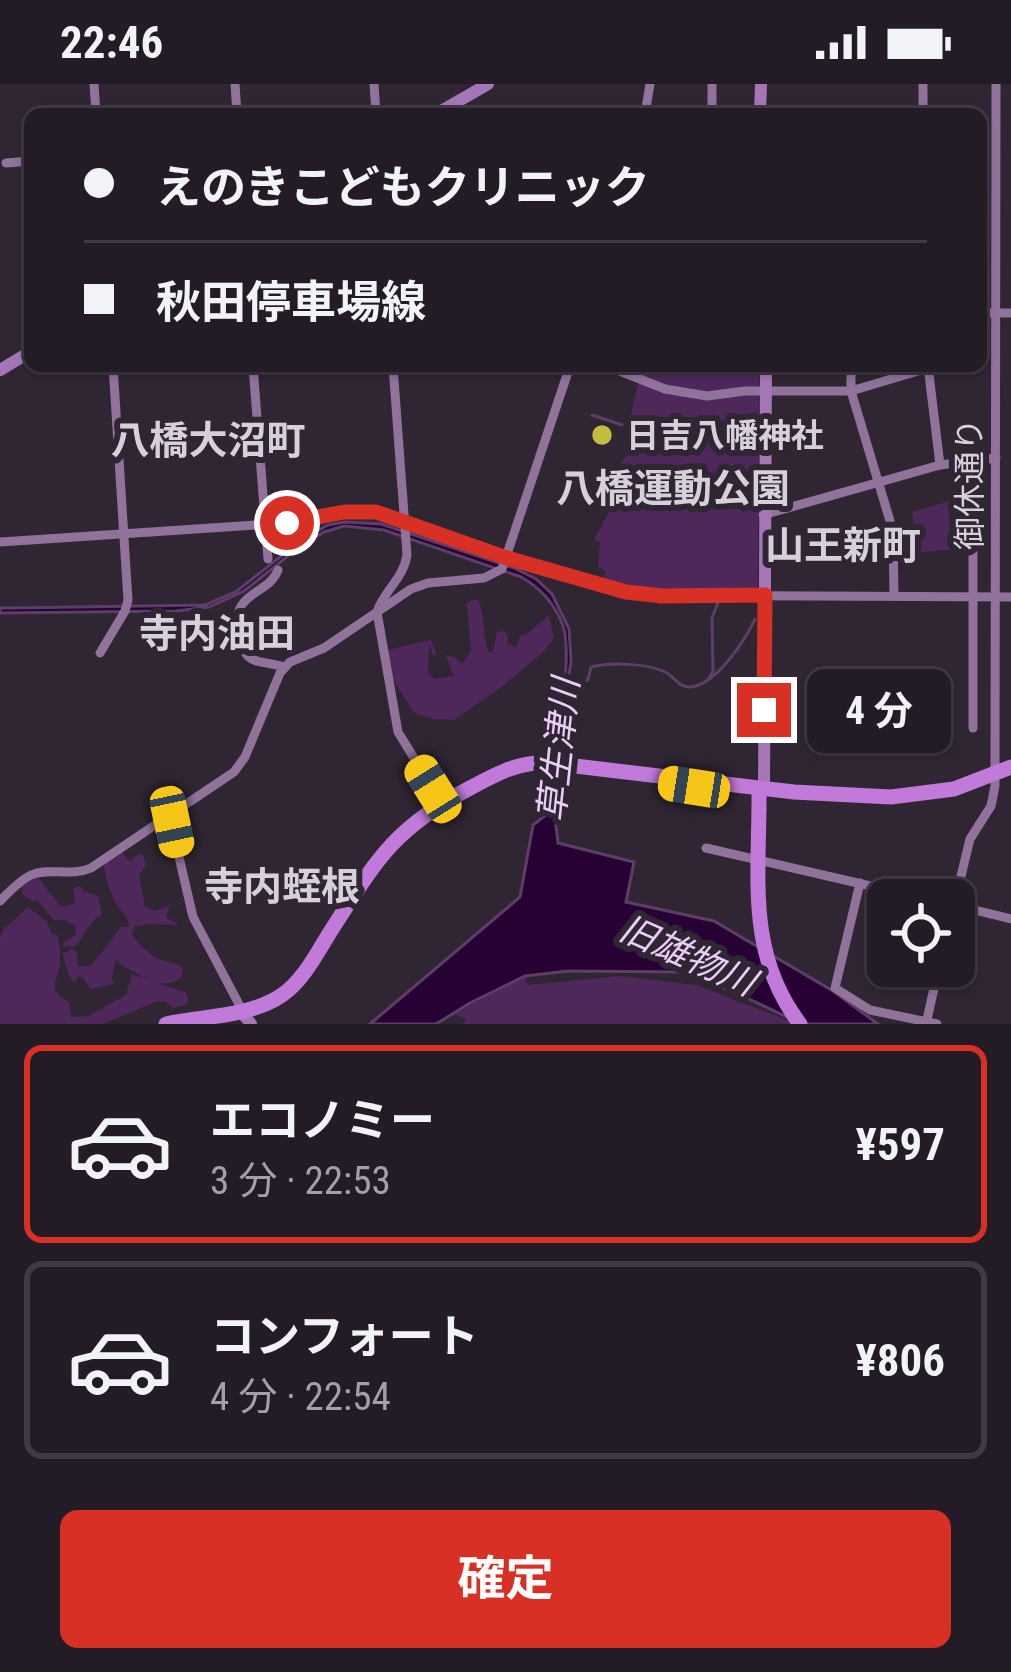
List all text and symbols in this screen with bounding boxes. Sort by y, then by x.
text: 22:46 [60,16,163,69]
text: えのきこどもクリニック [156,161,650,214]
text: 秋田停車場線 [156,276,426,329]
place label: 日吉八幡神社 [626,416,824,455]
district label: 八橋大沼町 [110,418,306,464]
street label: 御休通り [950,418,989,550]
marker: 日吉八幡神社 [589,422,615,448]
district label: 八橋運動公園 [556,466,790,512]
route start [260,496,314,550]
district label: 山王新町 [765,523,921,569]
district label: 寺内油田 [139,611,295,657]
callout: 4 分 [806,668,950,752]
water label: 草生津川 [531,672,588,824]
route end [737,683,791,737]
text: 4 分 [845,688,913,734]
car [399,749,467,829]
car [656,764,732,810]
car [147,783,197,861]
district label: 寺内蛭根 [204,864,360,910]
map controls [867,879,975,987]
button: locate [867,879,975,987]
water label: 旧雄物川 [613,907,766,1006]
icon: car [66,1090,174,1198]
text: エコノミー [210,1094,435,1147]
text: ¥597 [855,1118,945,1171]
text: 3 分 · 22:53 [210,1158,391,1204]
icon: car [66,1306,174,1414]
text: コンフォート [210,1310,479,1363]
text: ¥806 [855,1334,945,1387]
text: 4 分 · 22:54 [210,1374,391,1420]
button: 確定 [60,1510,951,1648]

